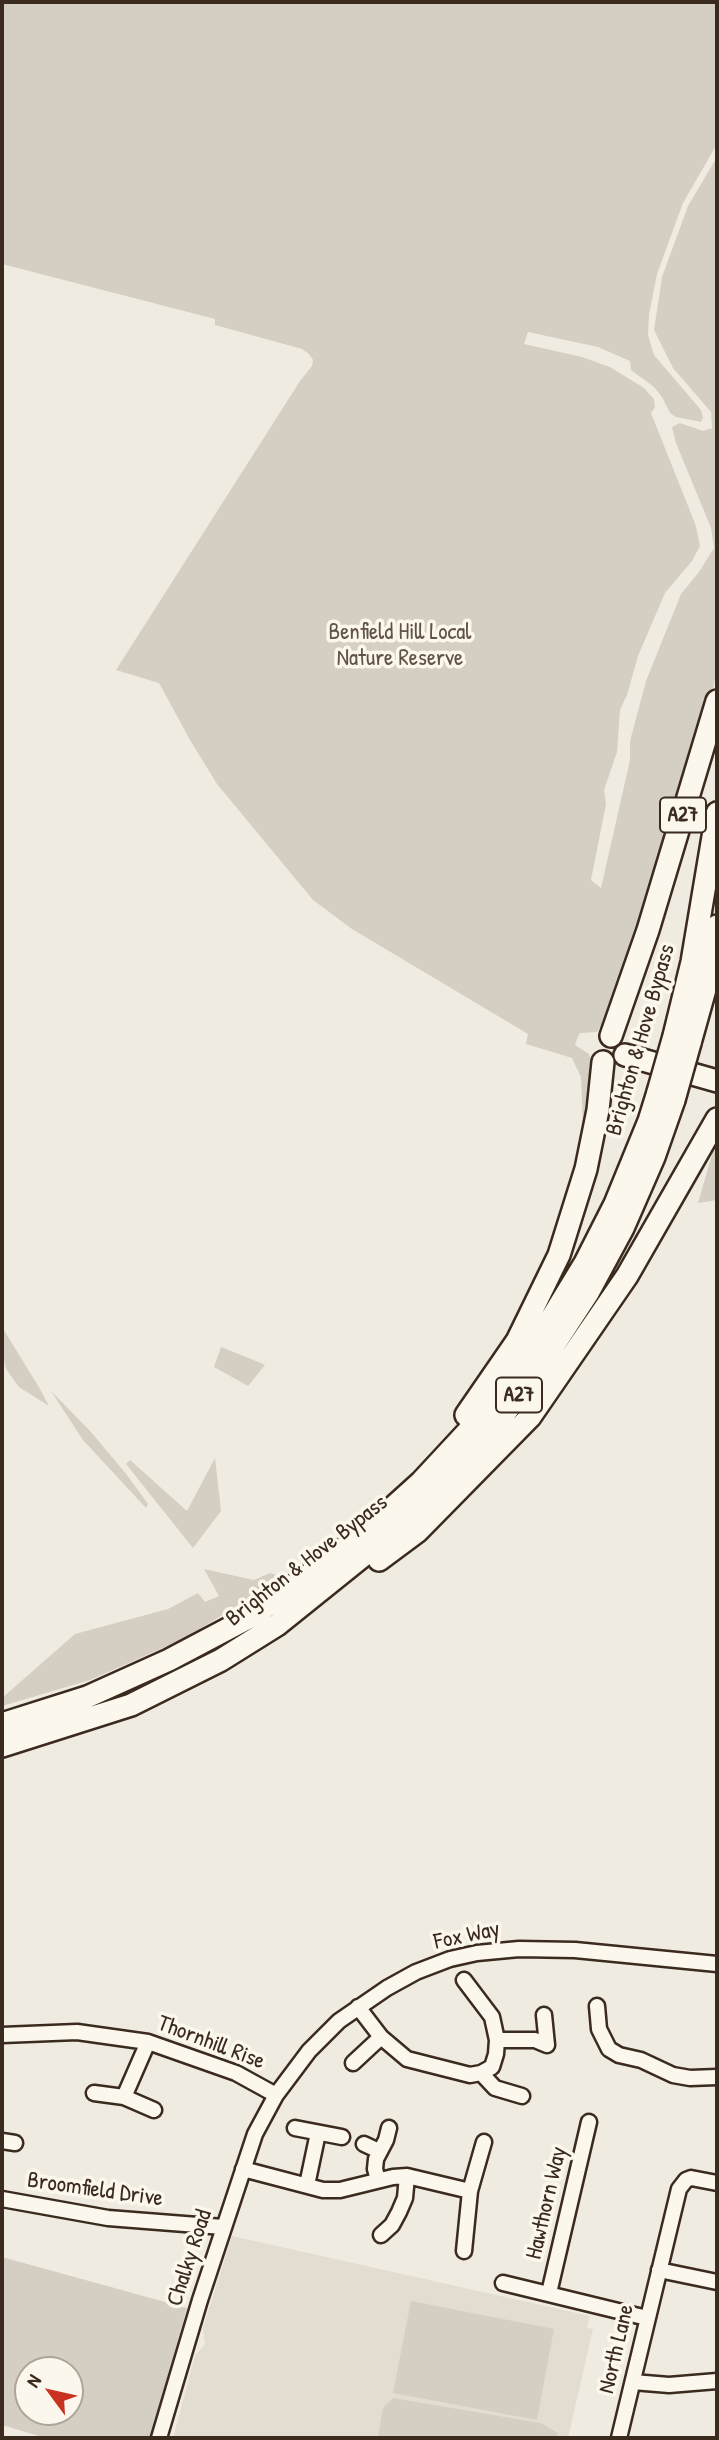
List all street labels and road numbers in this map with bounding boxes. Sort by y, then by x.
road number: A27 [660,798,706,832]
street label: Brighton & Hove Bypass [601,941,681,1139]
road number: A27 [496,1378,542,1412]
street label: Brighton & Hove Bypass [221,1489,393,1633]
street label: Fox Way [432,1916,502,1956]
street label: Thornhill Rise [154,2010,268,2076]
street label: Hawthorn Way [521,2144,573,2262]
street label: Broomfield Drive [25,2167,165,2213]
street label: Chalky Road [161,2206,219,2310]
street label: North Lane [593,2302,641,2396]

